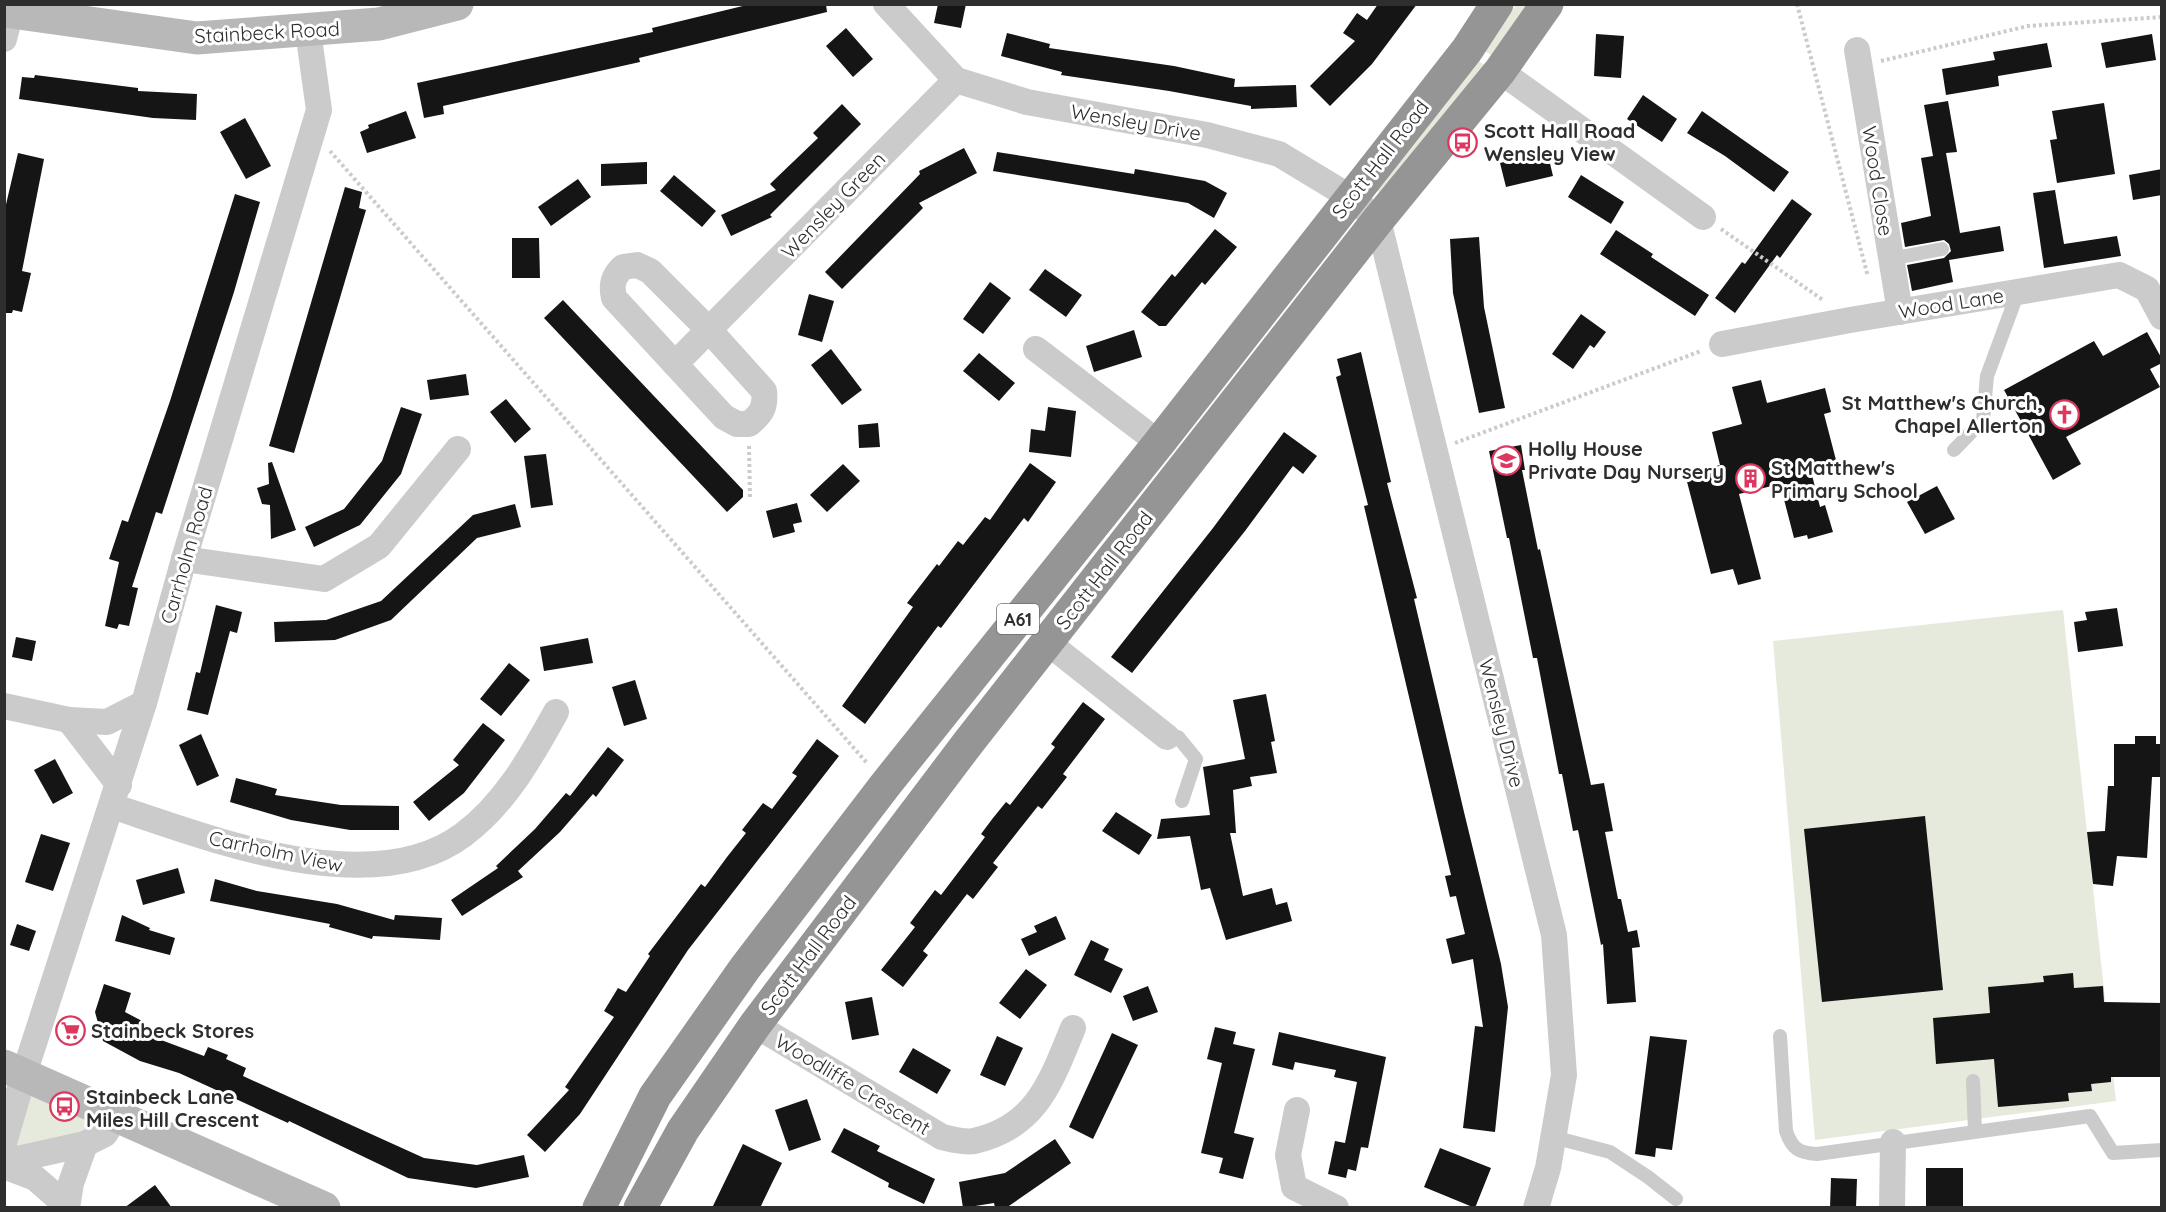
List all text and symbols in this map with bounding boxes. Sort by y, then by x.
street label: Stainbeck Road [194,16,340,48]
street label: Scott Hall Road [1326,95,1434,223]
street label: Wensley Drive [1069,98,1203,146]
place label: Scott Hall Road Wensley View [1484,118,1635,166]
street label: Wood Close [1857,124,1899,238]
bus stop icon: Scott Hall Road Wensley View [1447,126,1479,158]
street label: Wensley Green [776,146,890,264]
street label: Wood Lane [1897,282,2005,324]
place label: St Matthew's Church, Chapel Allerton [1842,390,2043,438]
church icon: St Matthew's Church, Chapel Allerton [2048,398,2080,430]
place label: Holly House Private Day Nursery [1528,436,1724,484]
school or university icon: Holly House Private Day Nursery [1491,444,1523,476]
place label: St Matthew's Primary School [1771,455,1918,503]
building icon: St Matthew's Primary School [1734,463,1766,495]
street label: Carrholm Road [154,483,218,627]
street label: Scott Hall Road [1050,506,1158,634]
road number: A61 [997,604,1039,634]
street label: Wensley Drive [1474,656,1530,790]
street label: Carrholm View [207,825,345,877]
street label: Scott Hall Road [755,890,861,1020]
supermarket icon: Stainbeck Stores [54,1014,86,1046]
place label: Stainbeck Stores [91,1018,254,1043]
street label: Woodliffe Crescent [771,1028,935,1140]
place label: Stainbeck Lane Miles Hill Crescent [86,1084,259,1132]
bus stop icon: Stainbeck Lane Miles Hill Crescent [49,1091,81,1123]

